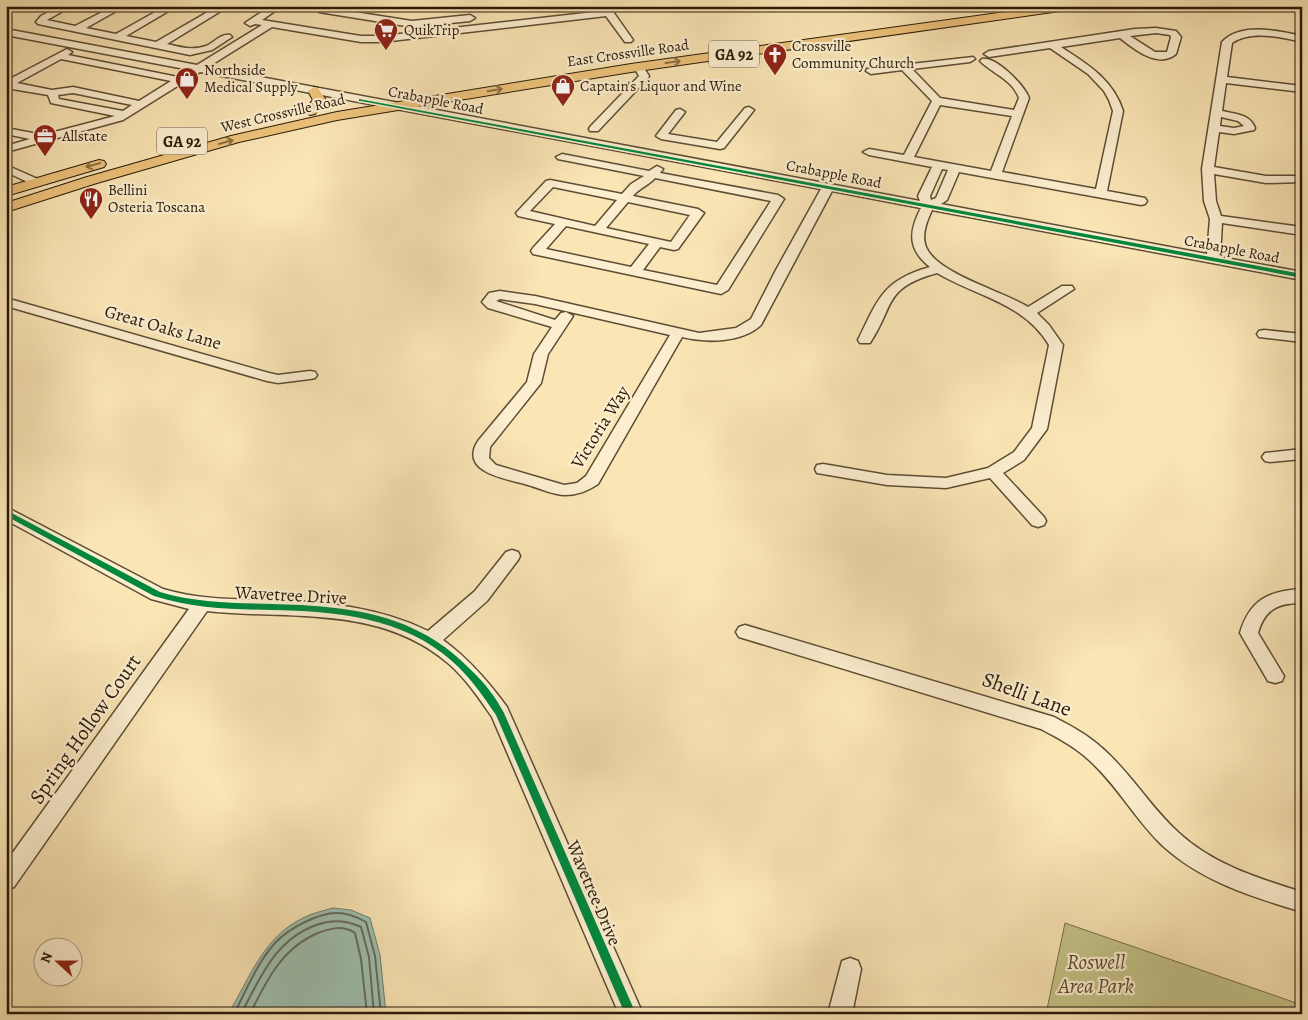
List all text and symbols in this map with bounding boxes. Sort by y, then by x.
supermarket icon: QuikTrip [373,17,399,51]
place label: QuikTrip [404,20,460,40]
street label: East Crossville Road [566,34,691,71]
place label: Crossville Community Church [792,36,914,73]
road number: GA 92 [709,41,759,68]
church icon: Crossville Community Church [762,42,788,76]
one-way arrow [665,57,681,67]
place label: Northside Medical Supply [204,60,298,97]
shop icon: Northside Medical Supply [174,66,200,100]
shop icon: Captain's Liquor and Wine [550,73,576,107]
place label: Captain's Liquor and Wine [580,76,742,96]
street label: Crabapple Road [387,81,486,119]
one-way arrow [487,84,503,94]
street label: West Crossville Road [218,89,348,137]
office icon: Allstate [32,123,58,157]
place label: Allstate [61,126,108,146]
road number: GA 92 [157,128,207,154]
one-way arrow [217,136,233,146]
street label: Crabapple Road [785,155,884,193]
one-way arrow [85,161,101,171]
place label: Bellini Osteria Toscana [108,180,205,217]
restaurant icon: Bellini Osteria Toscana [78,186,104,220]
street label: Crabapple Road [1183,230,1282,268]
street label: Great Oaks Lane [102,299,224,355]
street label: Victoria Way [565,380,635,474]
street label: Wavetree Drive [233,580,348,610]
street label: Spring Hollow Court [23,648,147,810]
street label: Shelli Lane [978,665,1076,723]
street label: Wavetree Drive [561,836,627,949]
north arrow [32,938,82,988]
park label: Roswell Area Park [1057,948,1134,1000]
text: N [36,949,57,966]

